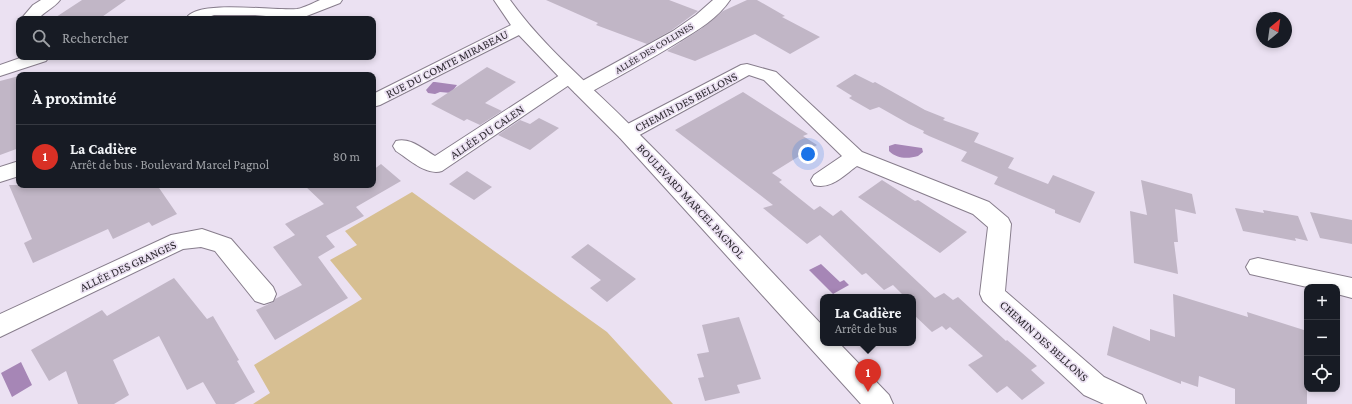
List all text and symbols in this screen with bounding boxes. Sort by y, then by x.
north arrow [1256,12,1292,48]
search box [16,16,376,60]
street label: ALLÉE DES COLLINES [613,20,695,76]
icon: search [30,27,52,49]
street label: RUE DU COMTE MIRABEAU [383,27,511,101]
text: Rechercher [62,30,129,46]
street label: CHEMIN DES BELLONS [632,69,740,135]
text: À proximité [32,89,116,108]
street label: ALLÉE DU CALEN [447,102,527,162]
text: La Cadière [70,141,137,157]
street label: BOULEVARD MARCEL PAGNOL [634,141,748,261]
your location [798,144,818,164]
text: 1 [43,149,47,164]
text: 80 m [333,149,360,164]
text: Arrêt de bus · Boulevard Marcel Pagnol [70,157,269,172]
street label: ALLÉE DES GRANGES [78,237,179,294]
map controls [1304,284,1340,392]
button: + [1304,284,1340,320]
popup [820,294,916,346]
street label: CHEMIN DES BELLONS [997,298,1091,385]
text: La Cadière [835,305,901,321]
button: − [1304,320,1340,356]
text: Arrêt de bus [835,321,897,336]
button: locate [1304,356,1340,392]
pin: 1 [855,359,881,392]

